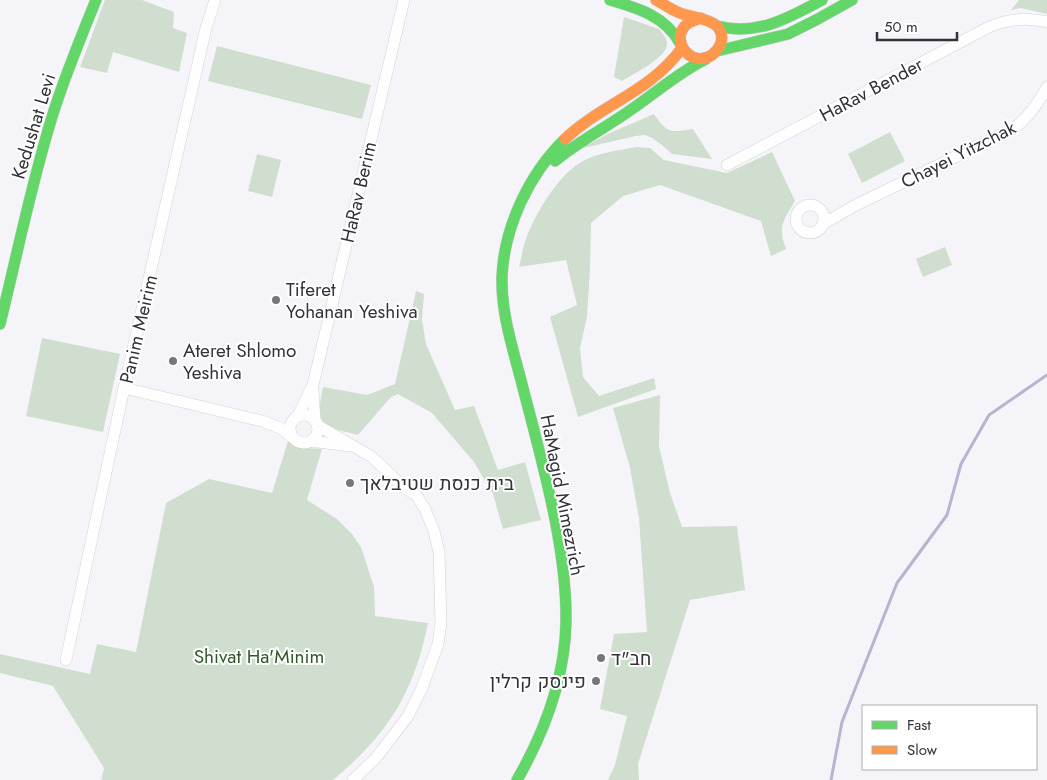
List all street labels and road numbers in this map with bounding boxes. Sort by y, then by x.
street label: HaRav Bender [815,51,928,128]
street label: Kedushat Levi [5,70,62,182]
street label: Chayei Yitzchak [896,114,1021,195]
street label: HaRav Berim [334,139,383,245]
street label: Panim Meirim [113,272,164,386]
street label: HaMagid Mimezrich [534,412,591,578]

